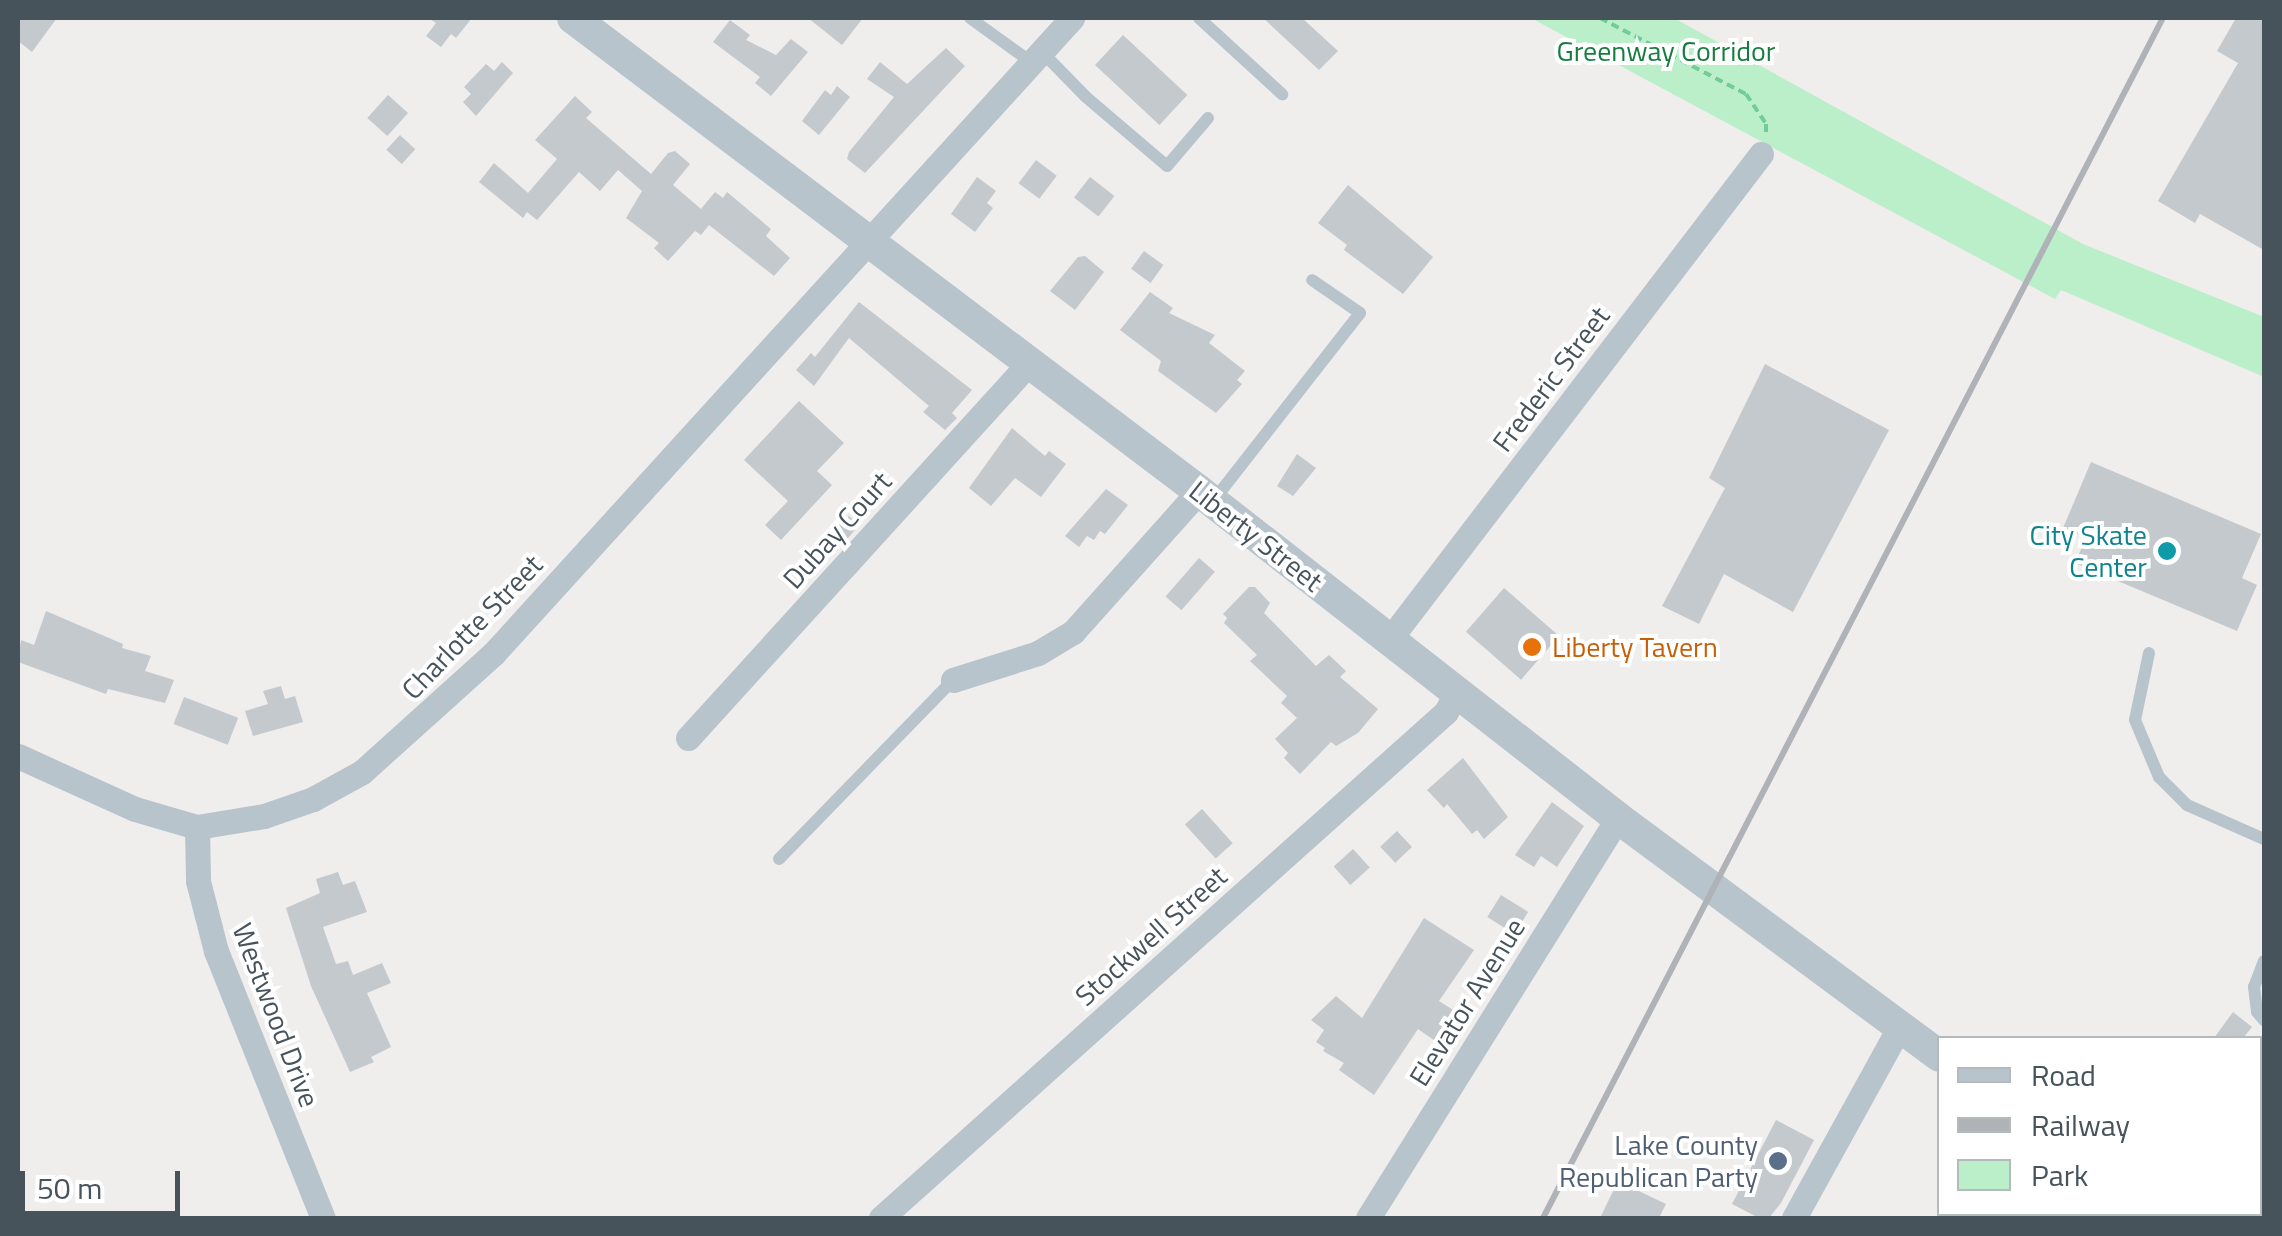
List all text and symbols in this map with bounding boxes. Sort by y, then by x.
park label: Greenway Corridor [1556,34,1776,68]
street label: Frederic Street [1486,300,1616,458]
street label: Dubay Court [776,465,898,595]
street label: Liberty Street [1183,474,1329,598]
place label: City Skate Center [2030,518,2147,584]
marker: City Skate Center [2156,540,2178,562]
street label: Charlotte Street [395,548,549,706]
place label: Liberty Tavern [1552,630,1718,664]
marker: Liberty Tavern [1521,636,1543,658]
street label: Stockwell Street [1069,859,1233,1013]
street label: Elevator Avenue [1402,912,1532,1092]
street label: Westwood Drive [226,918,326,1112]
legend [1937,1036,2262,1216]
text: Road [2031,1052,2096,1098]
text: Railway [2031,1102,2130,1148]
place label: Lake County Republican Party [1559,1128,1758,1194]
marker: Lake County Republican Party [1767,1150,1789,1172]
scale bar [25,1151,185,1213]
text: Park [2031,1152,2088,1198]
text: 50 m [37,1165,102,1211]

